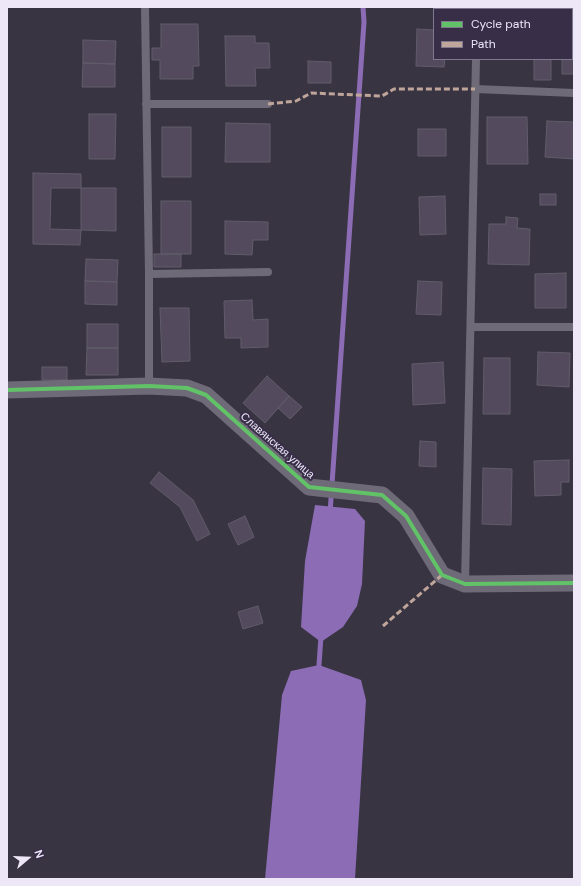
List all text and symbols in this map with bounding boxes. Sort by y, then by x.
legend [433,8,573,60]
text: Cycle path [471,16,531,32]
text: Path [471,36,496,52]
street label: Славянская улица [237,410,317,482]
north arrow [8,838,48,878]
text: N [31,848,47,860]

